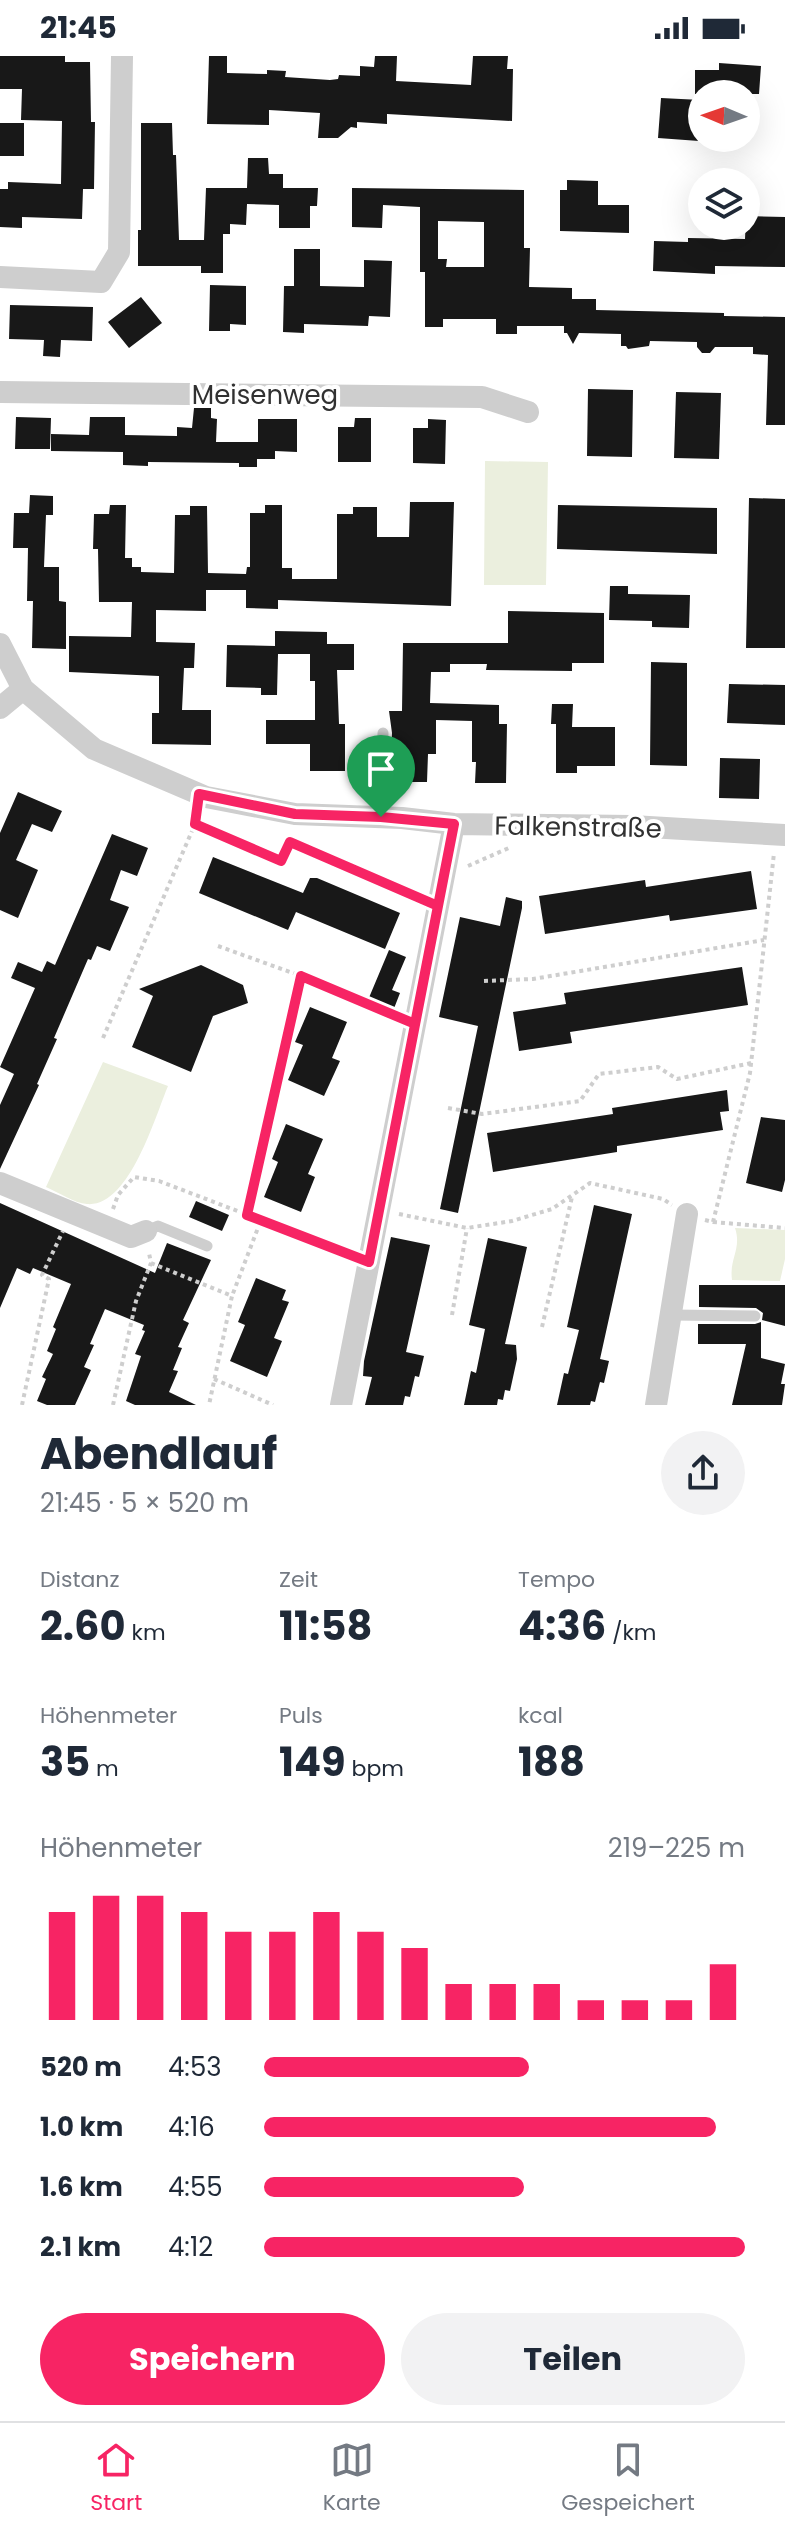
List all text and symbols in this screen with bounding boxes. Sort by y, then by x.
text: 21:45 [40,6,117,49]
north arrow [688,80,760,152]
map controls [688,80,760,240]
button: layers [688,168,760,240]
street label: Meisenweg [192,377,338,413]
pin [347,735,415,817]
icon: arrive [359,747,403,791]
street label: Falkenstraße [494,808,662,846]
text: Abendlauf [40,1423,277,1484]
button: share [661,1431,745,1515]
text: 21:45 · 5 × 520 m [40,1485,249,1521]
text: Distanz [40,1564,119,1595]
text: Zeit [279,1564,318,1595]
text: Tempo [518,1564,595,1595]
text: 2.60 [40,1598,126,1654]
text: 11:58 [279,1598,372,1654]
text: 4:36 [518,1598,606,1654]
text: km [126,1617,166,1648]
text: /km [606,1617,656,1648]
text: Höhenmeter [40,1700,177,1731]
text: Puls [279,1700,323,1731]
text: kcal [518,1700,563,1731]
text: 35 [40,1734,90,1790]
text: 149 [279,1734,346,1790]
text: 188 [518,1734,585,1790]
text: m [90,1753,119,1784]
text: bpm [346,1753,404,1784]
text: Höhenmeter [40,1830,202,1866]
text: 219–225 m [608,1830,745,1866]
text: 520 m [40,2049,122,2085]
text: 4:53 [168,2049,222,2085]
text: 1.0 km [40,2109,123,2145]
text: 4:16 [168,2109,215,2145]
text: 1.6 km [40,2169,123,2205]
text: 4:55 [168,2169,223,2205]
text: 2.1 km [40,2229,121,2265]
text: 4:12 [168,2229,213,2265]
button: Speichern [40,2313,385,2405]
button: Teilen [401,2313,745,2405]
tab: Start [90,2438,142,2519]
tab: Karte [323,2438,381,2519]
tab: Gespeichert [561,2438,695,2519]

